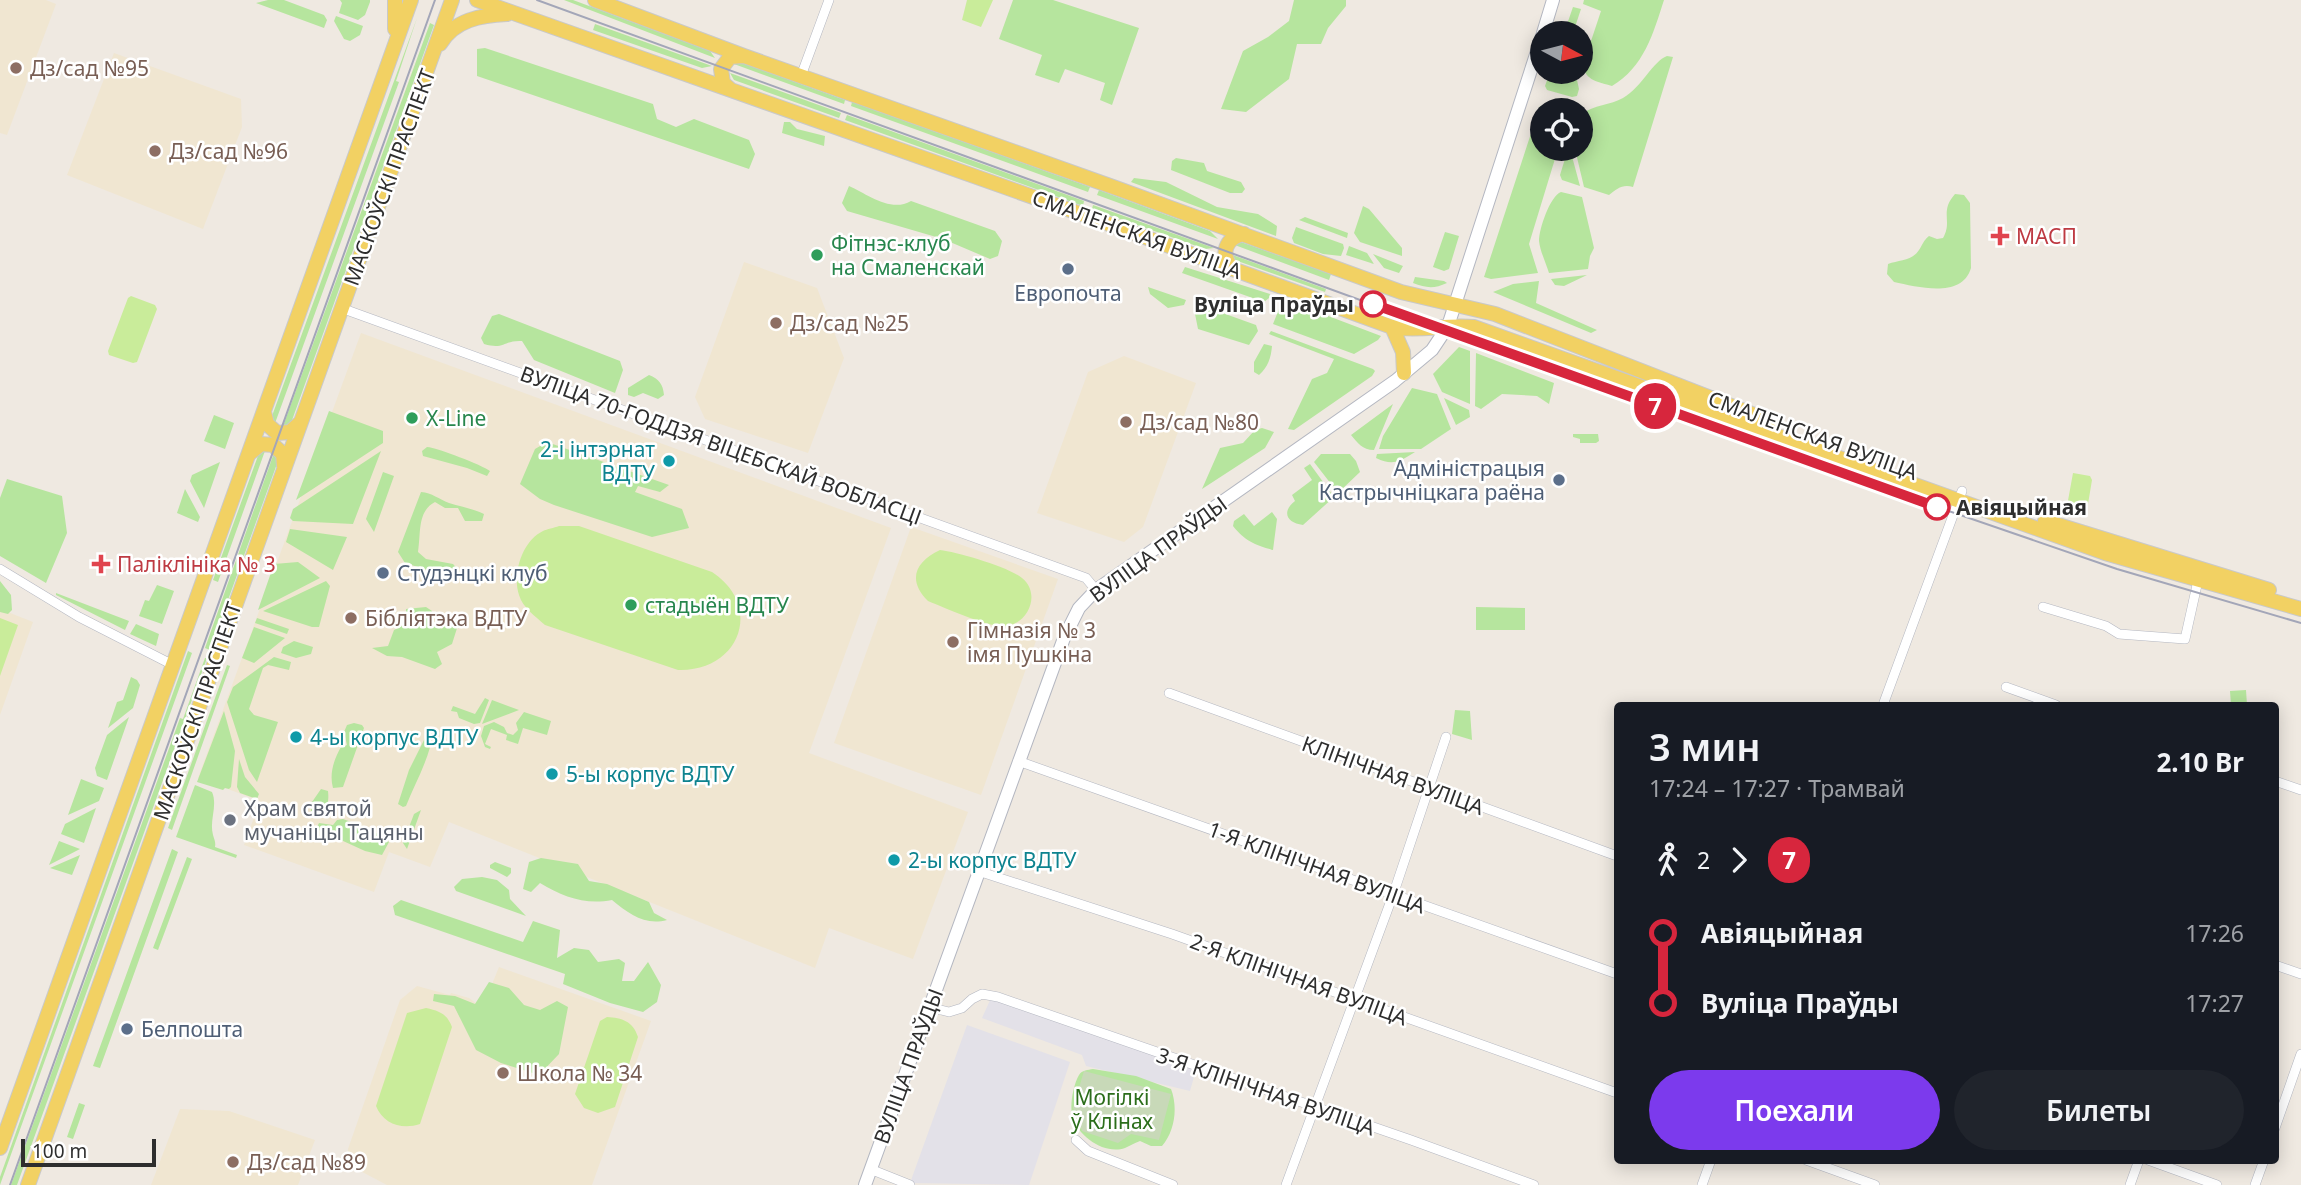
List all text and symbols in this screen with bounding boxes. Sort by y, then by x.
north arrow [1530,21,1592,84]
map controls [1530,21,1593,161]
place label: Дз/сад №95 [30,54,149,82]
marker: Дз/сад №95 [8,60,24,76]
street label: МАСКОЎСКІ ПРАСПЕКТ [337,64,441,289]
button: locate [1530,98,1593,161]
place label: Дз/сад №96 [169,137,288,165]
marker: Дз/сад №96 [147,143,163,159]
street label: СМАЛЕНСКАЯ ВУЛІЦА [1028,183,1246,285]
place label: МАСП [2016,222,2077,250]
marker: МАСП [1990,226,2010,246]
place label: Фітнэс-клуб на Смаленскай [831,229,985,281]
marker: Фітнэс-клуб на Смаленскай [809,247,825,263]
marker: Европочта [1060,261,1076,277]
place label: Европочта [1014,279,1122,307]
place label: Вуліца Праўды [1194,290,1354,318]
marker: Вуліца Праўды [1360,291,1386,317]
place label: Дз/сад №25 [790,309,909,337]
marker: Дз/сад №25 [768,315,784,331]
street label: ВУЛІЦА 70-ГОДДЗЯ ВІЦЕБСКАЙ ВОБЛАСЦІ [516,359,926,531]
line badge: 7 [1632,383,1678,429]
street label: СМАЛЕНСКАЯ ВУЛІЦА [1704,384,1922,486]
text: 7 [1648,389,1662,422]
place label: X-Line [426,404,486,432]
place label: Дз/сад №80 [1140,408,1259,436]
marker: X-Line [404,410,420,426]
marker: Дз/сад №80 [1118,414,1134,430]
place label: 2-і інтэрнат ВДТУ [540,435,655,487]
marker: 2-і інтэрнат ВДТУ [661,453,677,469]
place label: Адміністрацыя Кастрычніцкага раёна [1319,454,1545,506]
marker: Адміністрацыя Кастрычніцкага раёна [1551,472,1567,488]
street label: ВУЛІЦА ПРАЎДЫ [1084,490,1232,608]
place label: Авіяцыйная [1956,493,2087,521]
marker: Авіяцыйная [1924,494,1950,520]
place label: Паліклініка № 3 [117,550,276,578]
marker: Паліклініка № 3 [91,554,111,574]
place label: Студэнцкі клуб [397,559,547,587]
marker: Студэнцкі клуб [375,565,391,581]
place label: стадыён ВДТУ [645,591,789,619]
marker: стадыён ВДТУ [623,597,639,613]
street label: МАСКОЎСКІ ПРАСПЕКТ [147,598,248,824]
place label: Бібліятэка ВДТУ [365,604,527,632]
marker: Бібліятэка ВДТУ [343,610,359,626]
place label: Гімназія № 3 імя Пушкіна [967,616,1096,668]
marker: Гімназія № 3 імя Пушкіна [945,634,961,650]
text: 3 мин [1649,720,1761,772]
place label: 4-ы корпус ВДТУ [310,723,478,751]
marker: 4-ы корпус ВДТУ [288,729,304,745]
street label: КЛІНІЧНАЯ ВУЛІЦА [1298,729,1488,821]
text: 2.10 Br [2156,744,2244,780]
place label: 5-ы корпус ВДТУ [566,760,734,788]
marker: 5-ы корпус ВДТУ [544,766,560,782]
text: 17:24 – 17:27 · Трамвай [1649,772,1905,804]
place label: Храм святой мучаніцы Тацяны [244,794,424,846]
marker: Храм святой мучаніцы Тацяны [222,812,238,828]
street label: 1-Я КЛІНІЧНАЯ ВУЛІЦА [1205,815,1430,920]
icon: walk [1649,841,1687,879]
icon: forward [1720,841,1758,879]
text: 7 [1782,843,1796,876]
text: 2 [1697,844,1710,876]
place label: 2-ы корпус ВДТУ [908,846,1076,874]
marker: 2-ы корпус ВДТУ [886,852,902,868]
text: Авіяцыйная [1701,915,1863,951]
text: 17:26 [2185,917,2244,949]
street label: 2-Я КЛІНІЧНАЯ ВУЛІЦА [1187,927,1412,1032]
street label: ВУЛІЦА ПРАЎДЫ [867,984,949,1148]
text: Вуліца Праўды [1701,985,1899,1021]
text: 17:27 [2185,987,2244,1019]
place label: Белпошта [141,1015,243,1043]
marker: Белпошта [119,1021,135,1037]
street label: 3-Я КЛІНІЧНАЯ ВУЛІЦА [1153,1040,1379,1142]
place label: Школа № 34 [517,1059,642,1087]
marker: Школа № 34 [495,1065,511,1081]
button: Поехали [1649,1070,1940,1150]
button: Билеты [1954,1070,2244,1150]
park label: Могілкі ў Клінах [1071,1083,1153,1135]
scale bar [21,1136,156,1168]
text: 100 m [32,1138,87,1164]
place label: Дз/сад №89 [247,1148,366,1176]
marker: Дз/сад №89 [225,1154,241,1170]

